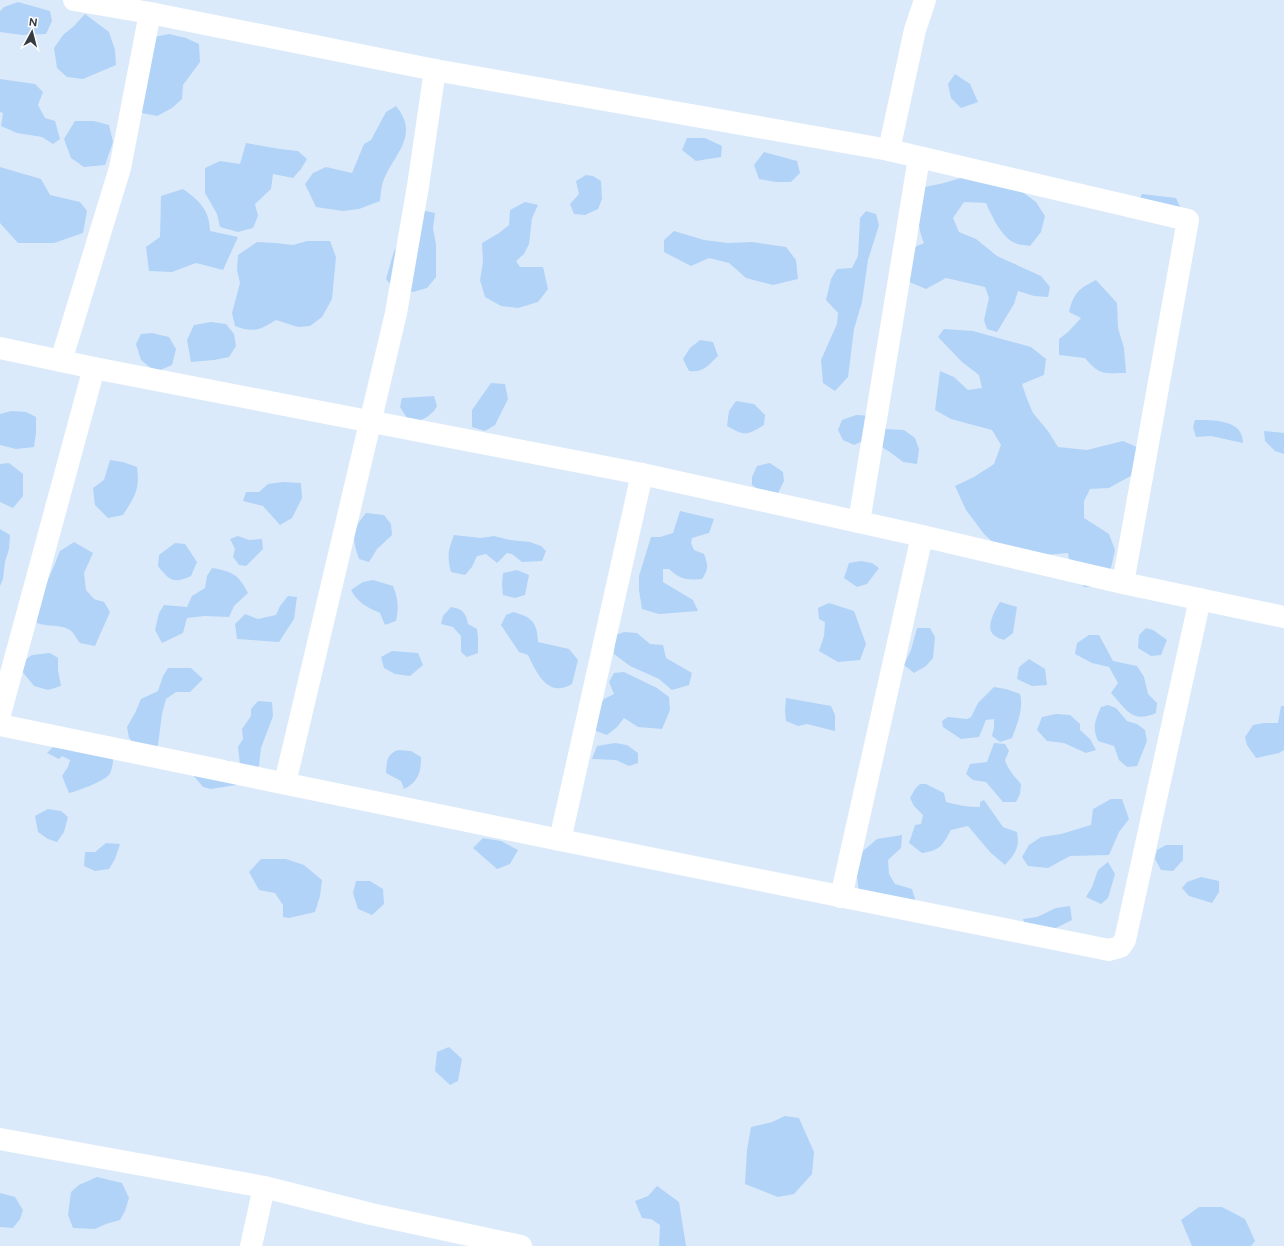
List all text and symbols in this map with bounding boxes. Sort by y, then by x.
north arrow [12,12,52,52]
text: N [28,16,38,30]

